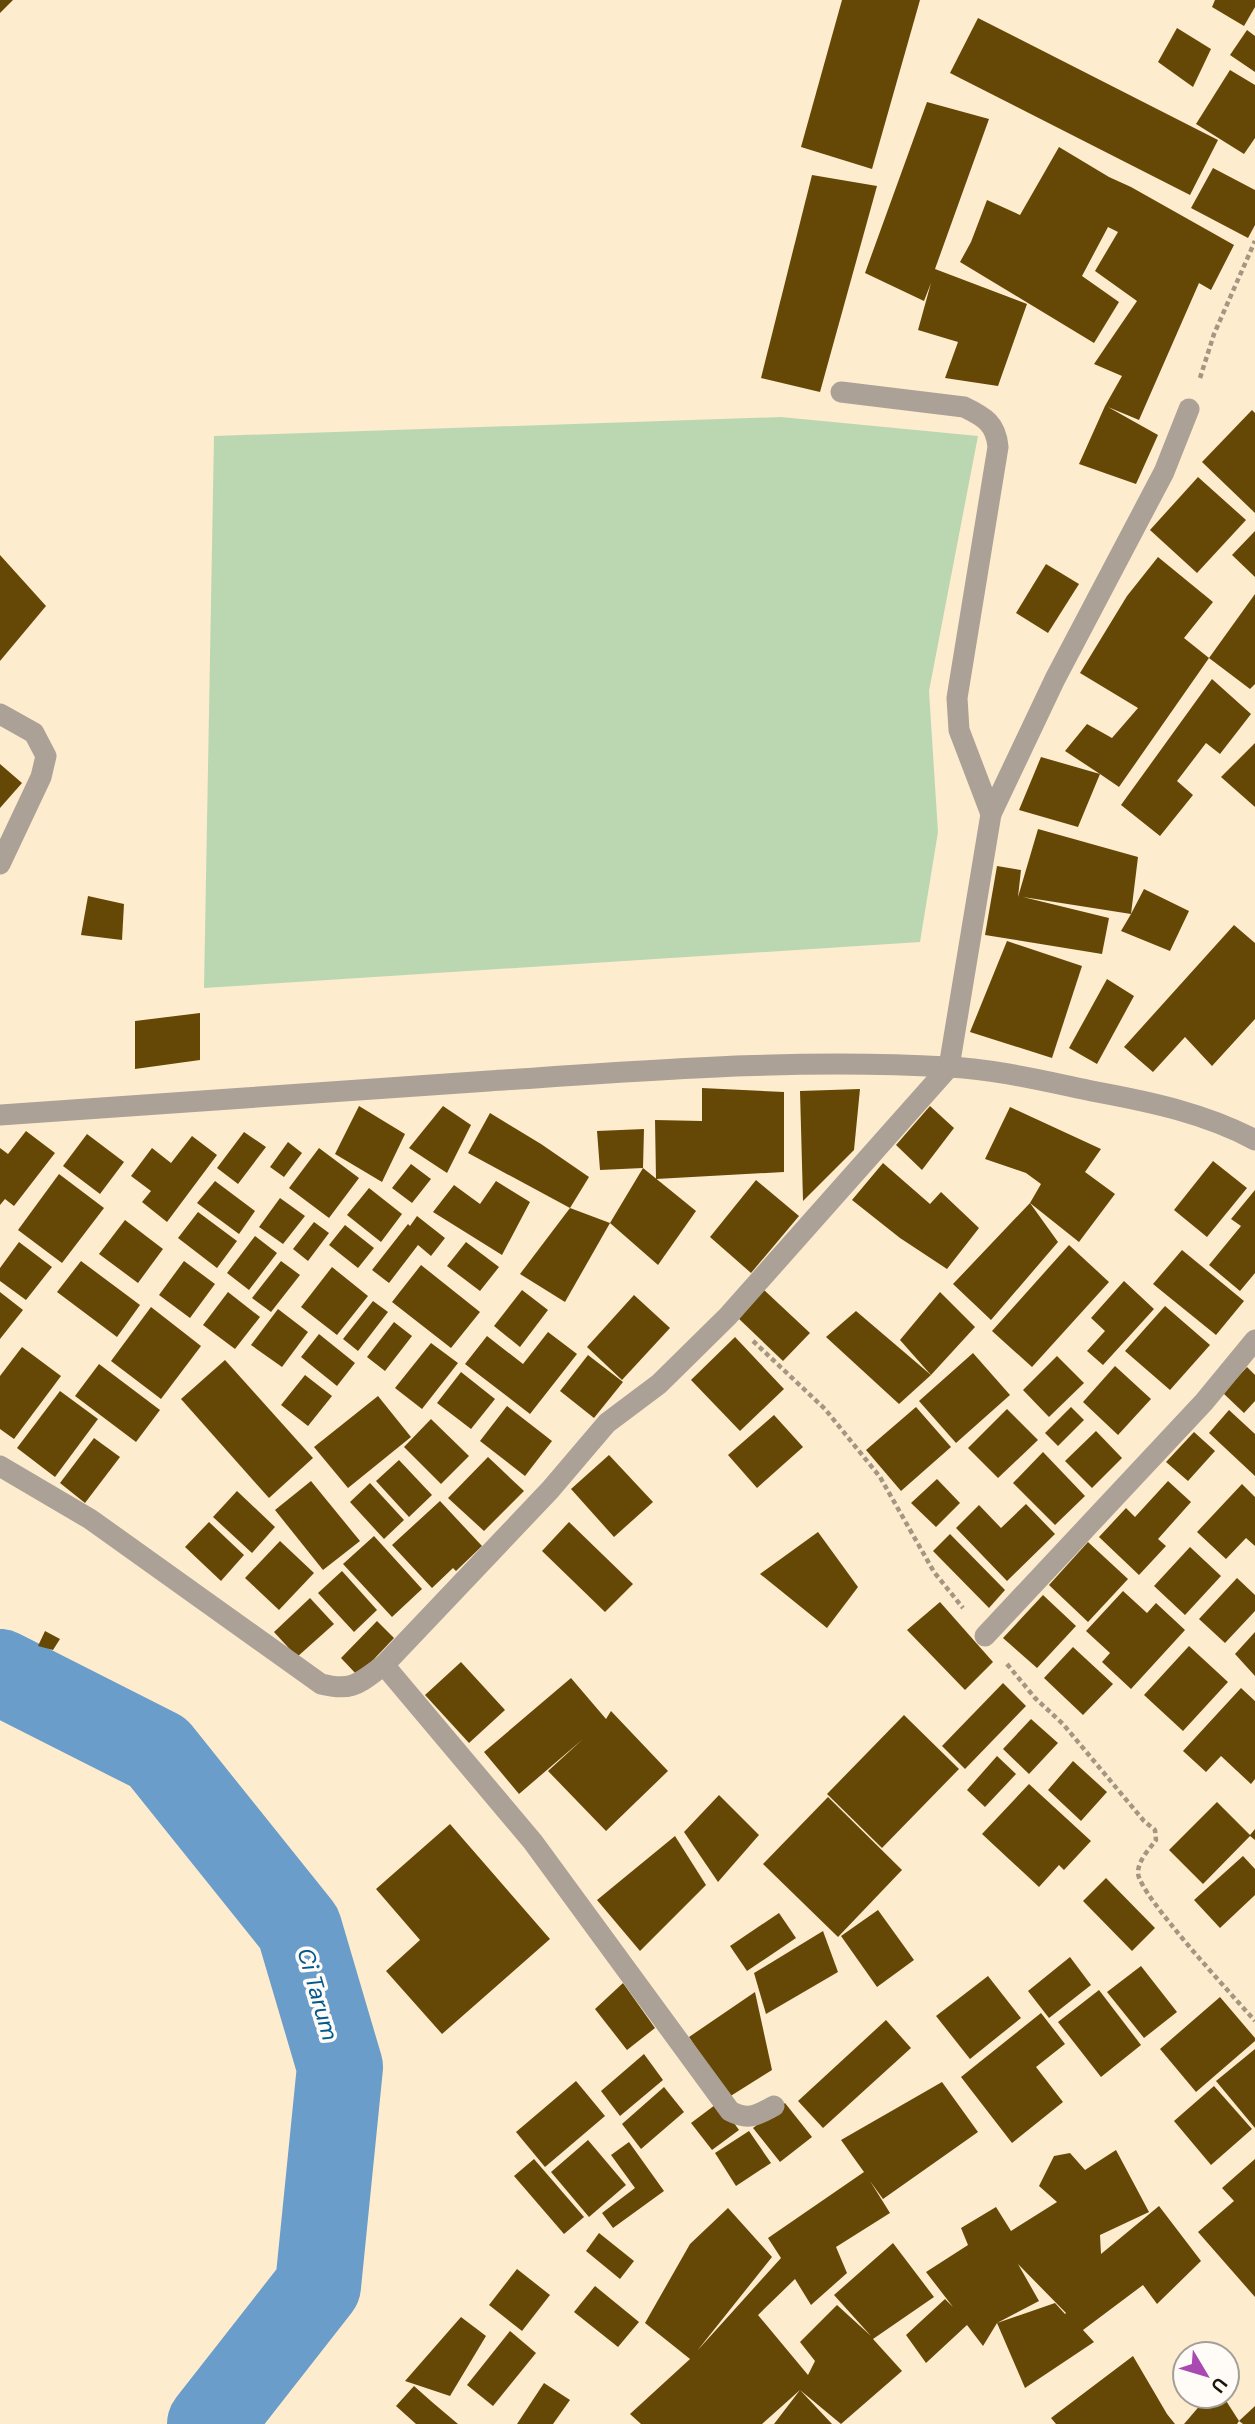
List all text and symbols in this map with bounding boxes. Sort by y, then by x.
water label: Ci Tarum [291,1944,345,2044]
north arrow [1171,2340,1241,2410]
text: U [1205,2372,1233,2398]

